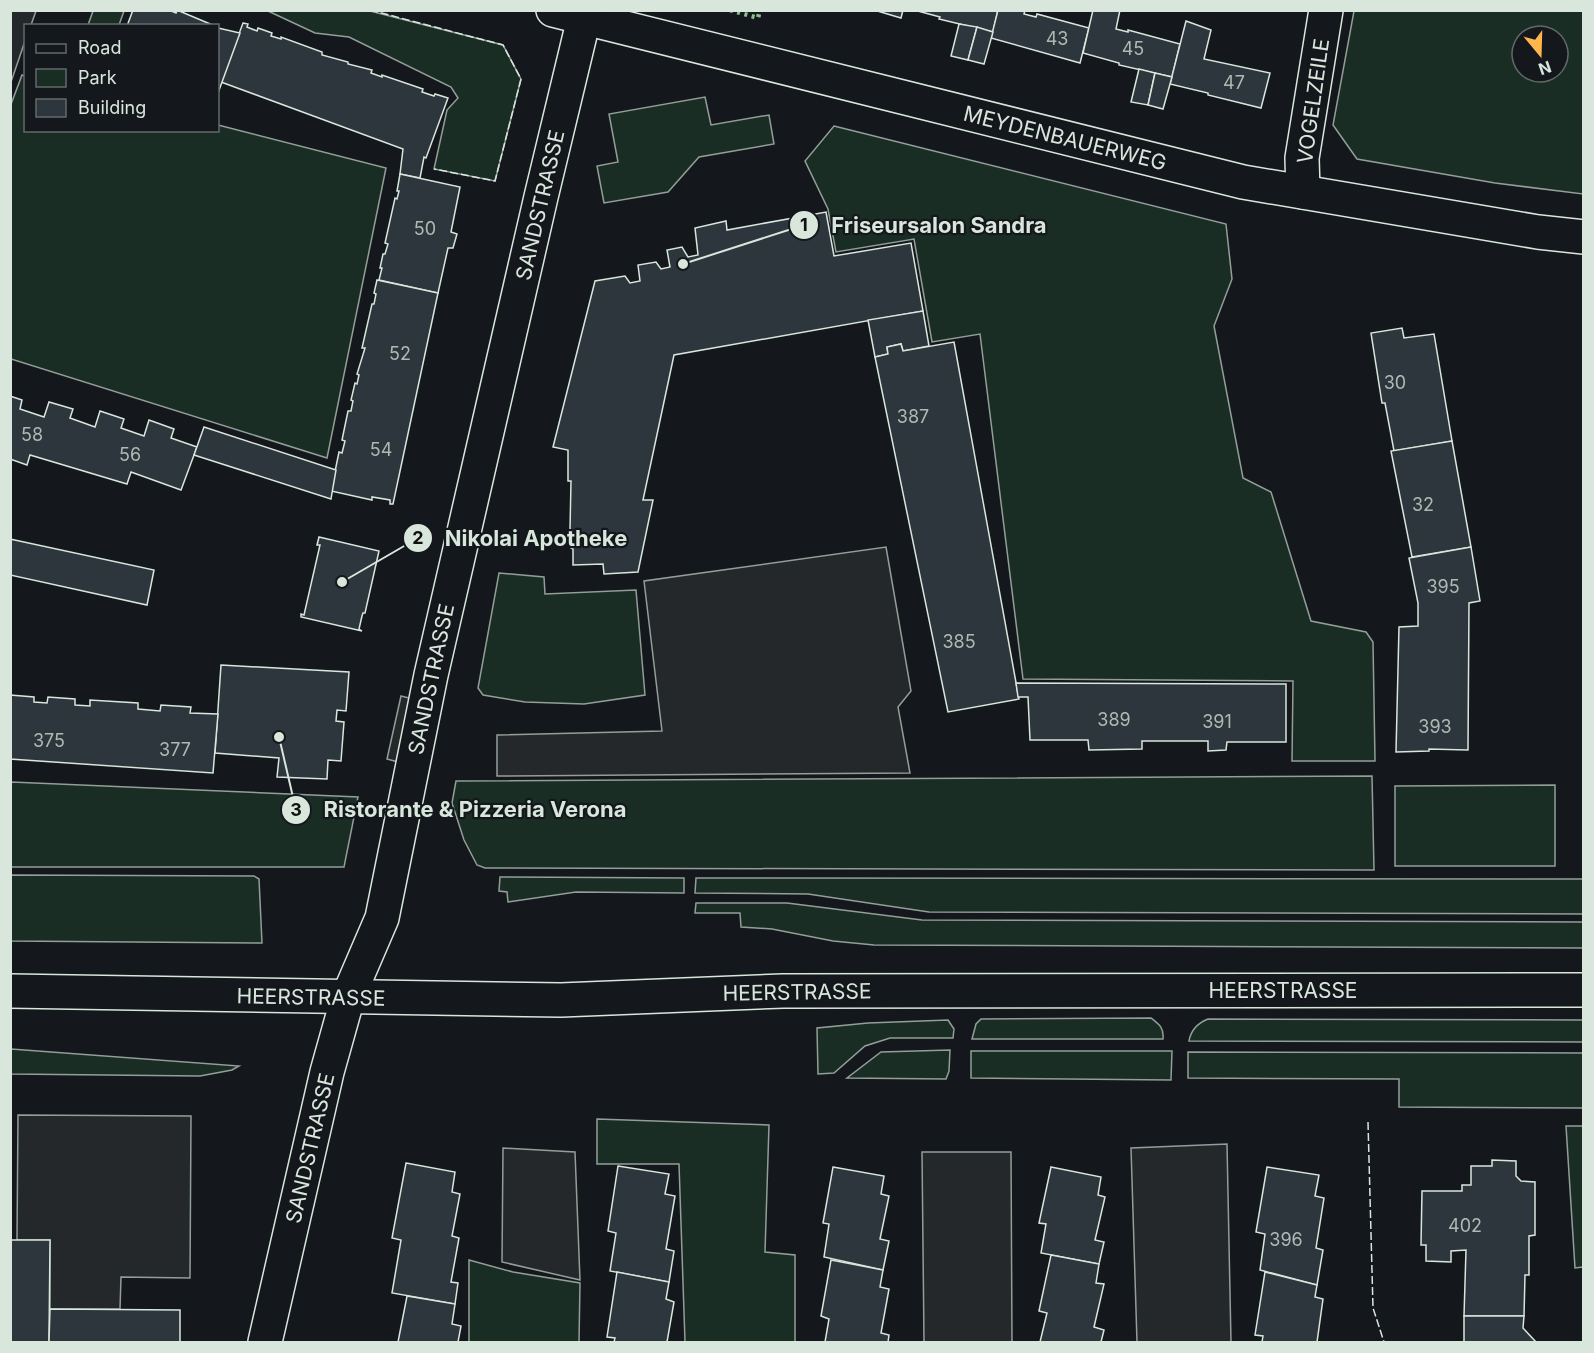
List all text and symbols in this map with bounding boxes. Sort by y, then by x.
legend [24,24,219,132]
north arrow [1510,24,1570,84]
house number: 43 [1046,28,1068,49]
text: Road [78,37,121,58]
street label: VOGELZEILE [1292,37,1334,165]
house number: 45 [1122,38,1144,59]
text: N [1536,57,1554,80]
text: Park [78,67,117,88]
house number: 47 [1223,72,1245,93]
text: Building [78,97,146,118]
street label: MEYDENBAUERWEG [961,101,1169,175]
street label: SANDSTRASSE [511,127,569,283]
callout: Friseursalon Sandra [789,205,1059,245]
text: Friseursalon Sandra [831,212,1047,238]
text: 1 [800,214,808,235]
house number: 50 [414,218,436,239]
house number: 52 [389,343,411,364]
house number: 30 [1384,372,1406,393]
house number: 387 [897,406,929,427]
house number: 58 [21,424,43,445]
house number: 54 [370,439,392,460]
house number: 56 [119,444,141,465]
house number: 32 [1412,494,1434,515]
callout: Nikolai Apotheke [403,518,639,558]
text: Nikolai Apotheke [445,525,627,551]
text: 2 [412,527,424,548]
house number: 395 [1426,576,1460,597]
street label: SANDSTRASSE [403,601,459,757]
house number: 385 [942,631,976,652]
house number: 389 [1097,709,1131,730]
house number: 391 [1202,711,1232,732]
house number: 393 [1418,716,1452,737]
house number: 375 [33,730,65,751]
house number: 377 [159,739,191,760]
callout: Ristorante & Pizzeria Verona [281,790,638,830]
text: Ristorante & Pizzeria Verona [323,796,627,822]
text: 3 [290,799,302,820]
street label: HEERSTRASSE [722,978,872,1006]
street label: HEERSTRASSE [1209,978,1357,1003]
street label: HEERSTRASSE [236,983,386,1011]
street label: SANDSTRASSE [281,1070,339,1226]
house number: 402 [1448,1215,1482,1236]
house number: 396 [1269,1229,1303,1250]

